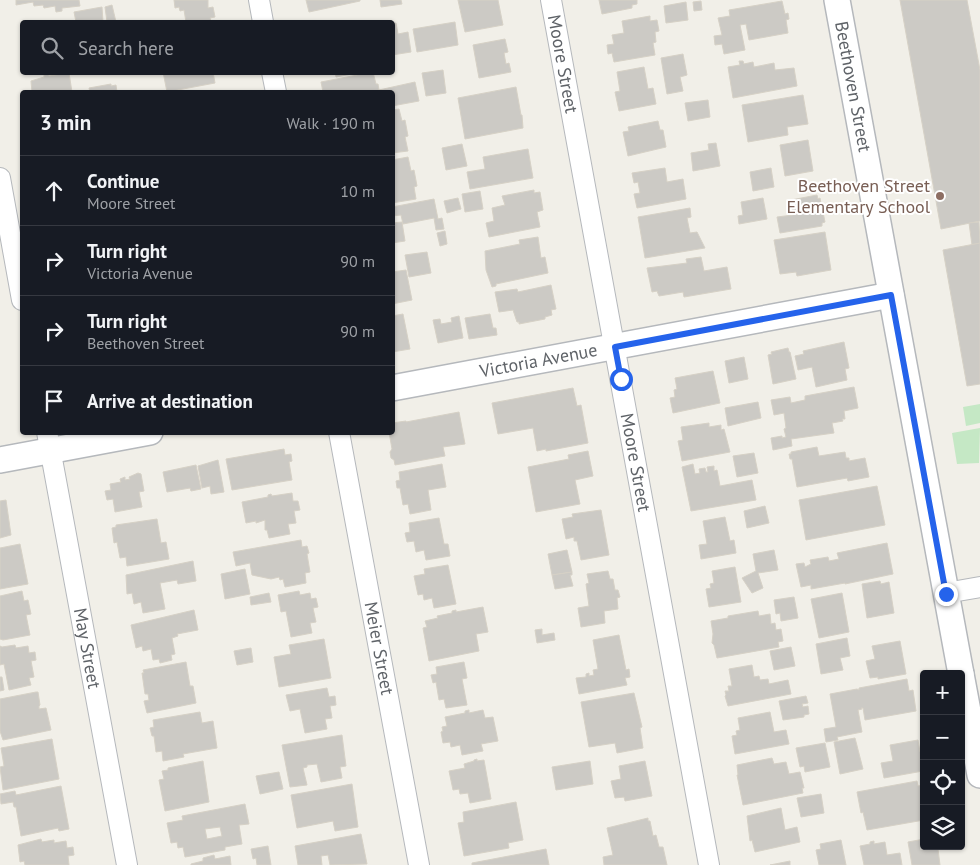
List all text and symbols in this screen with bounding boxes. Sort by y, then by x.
street label: Moore Street [543,13,583,115]
street label: Beethoven Street [830,19,877,154]
search box [20,20,395,75]
icon: search [38,34,66,62]
text: Search here [78,36,174,60]
text: 3 min [40,109,91,136]
text: Walk · 190 m [286,113,375,133]
text: Continue [87,169,159,193]
place label: Beethoven Street Elementary School [787,174,931,218]
icon: ahead [40,177,68,205]
text: 10 m [340,181,375,201]
marker: Beethoven Street Elementary School [934,190,946,202]
text: Moore Street [87,193,176,213]
text: Turn right [87,239,167,263]
icon: right [40,247,68,275]
text: 90 m [340,251,375,271]
text: Victoria Avenue [87,263,193,283]
text: Turn right [87,309,167,333]
icon: right [40,317,68,345]
text: 90 m [340,321,375,341]
text: Beethoven Street [87,333,205,353]
street label: Victoria Avenue [477,338,599,383]
route start [610,368,633,391]
icon: arrive [40,387,68,415]
text: Arrive at destination [87,389,253,413]
street label: Moore Street [616,411,656,513]
route end [935,583,958,606]
street label: Meier Street [360,600,399,697]
street label: May Street [69,606,106,691]
map controls [920,670,965,850]
button: + [920,670,965,715]
button: − [920,715,965,760]
button: locate [920,760,965,805]
button: layers [920,805,965,850]

